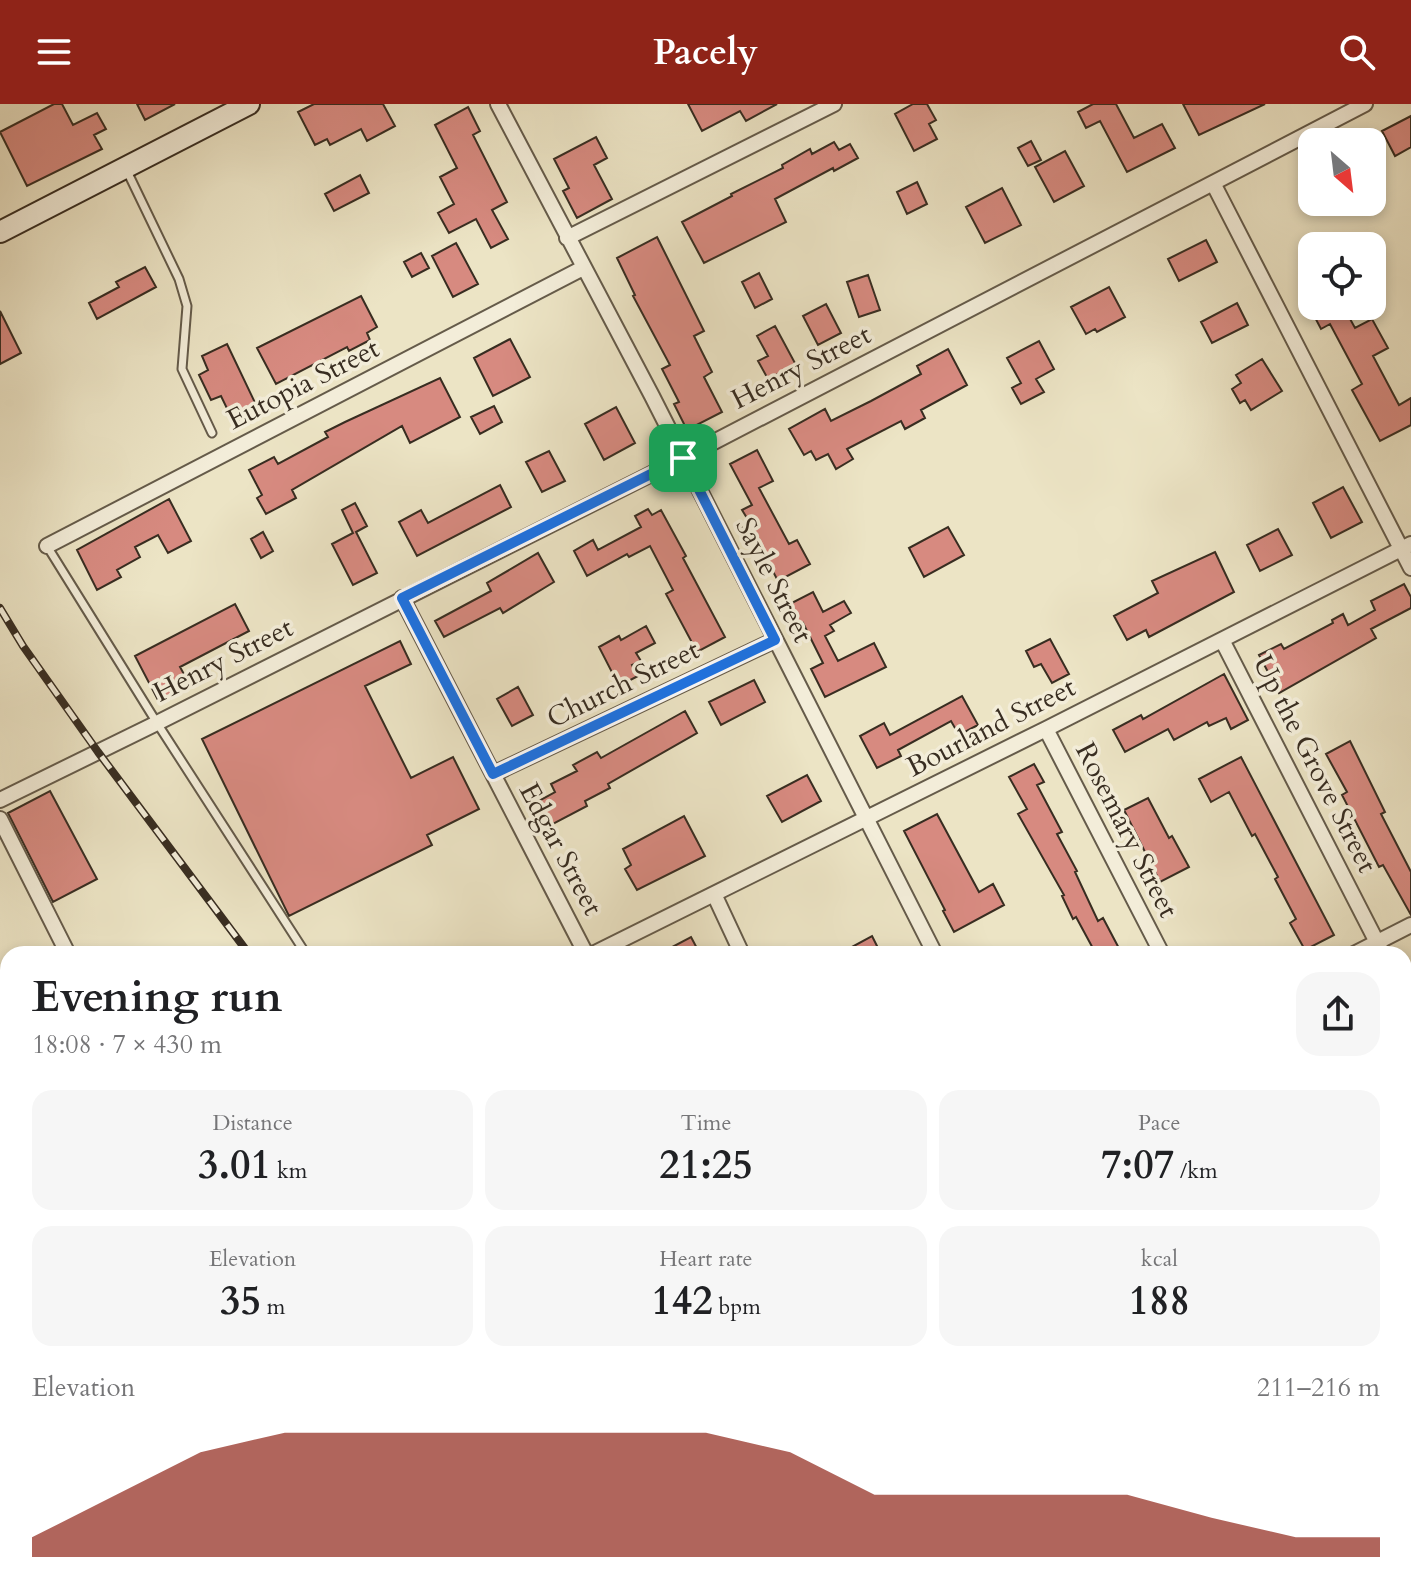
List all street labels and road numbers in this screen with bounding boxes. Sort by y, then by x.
street label: Henry Street [725,316,877,418]
street label: Eutopia Street [220,329,386,439]
street label: Sayle Street [726,511,822,649]
street label: Henry Street [147,609,299,711]
street label: Church Street [540,631,706,737]
street label: Up the Grove Street [1244,649,1386,879]
street label: Bourland Street [900,668,1082,786]
street label: Rosemary Street [1066,736,1188,924]
street label: Edgar Street [510,776,612,922]

